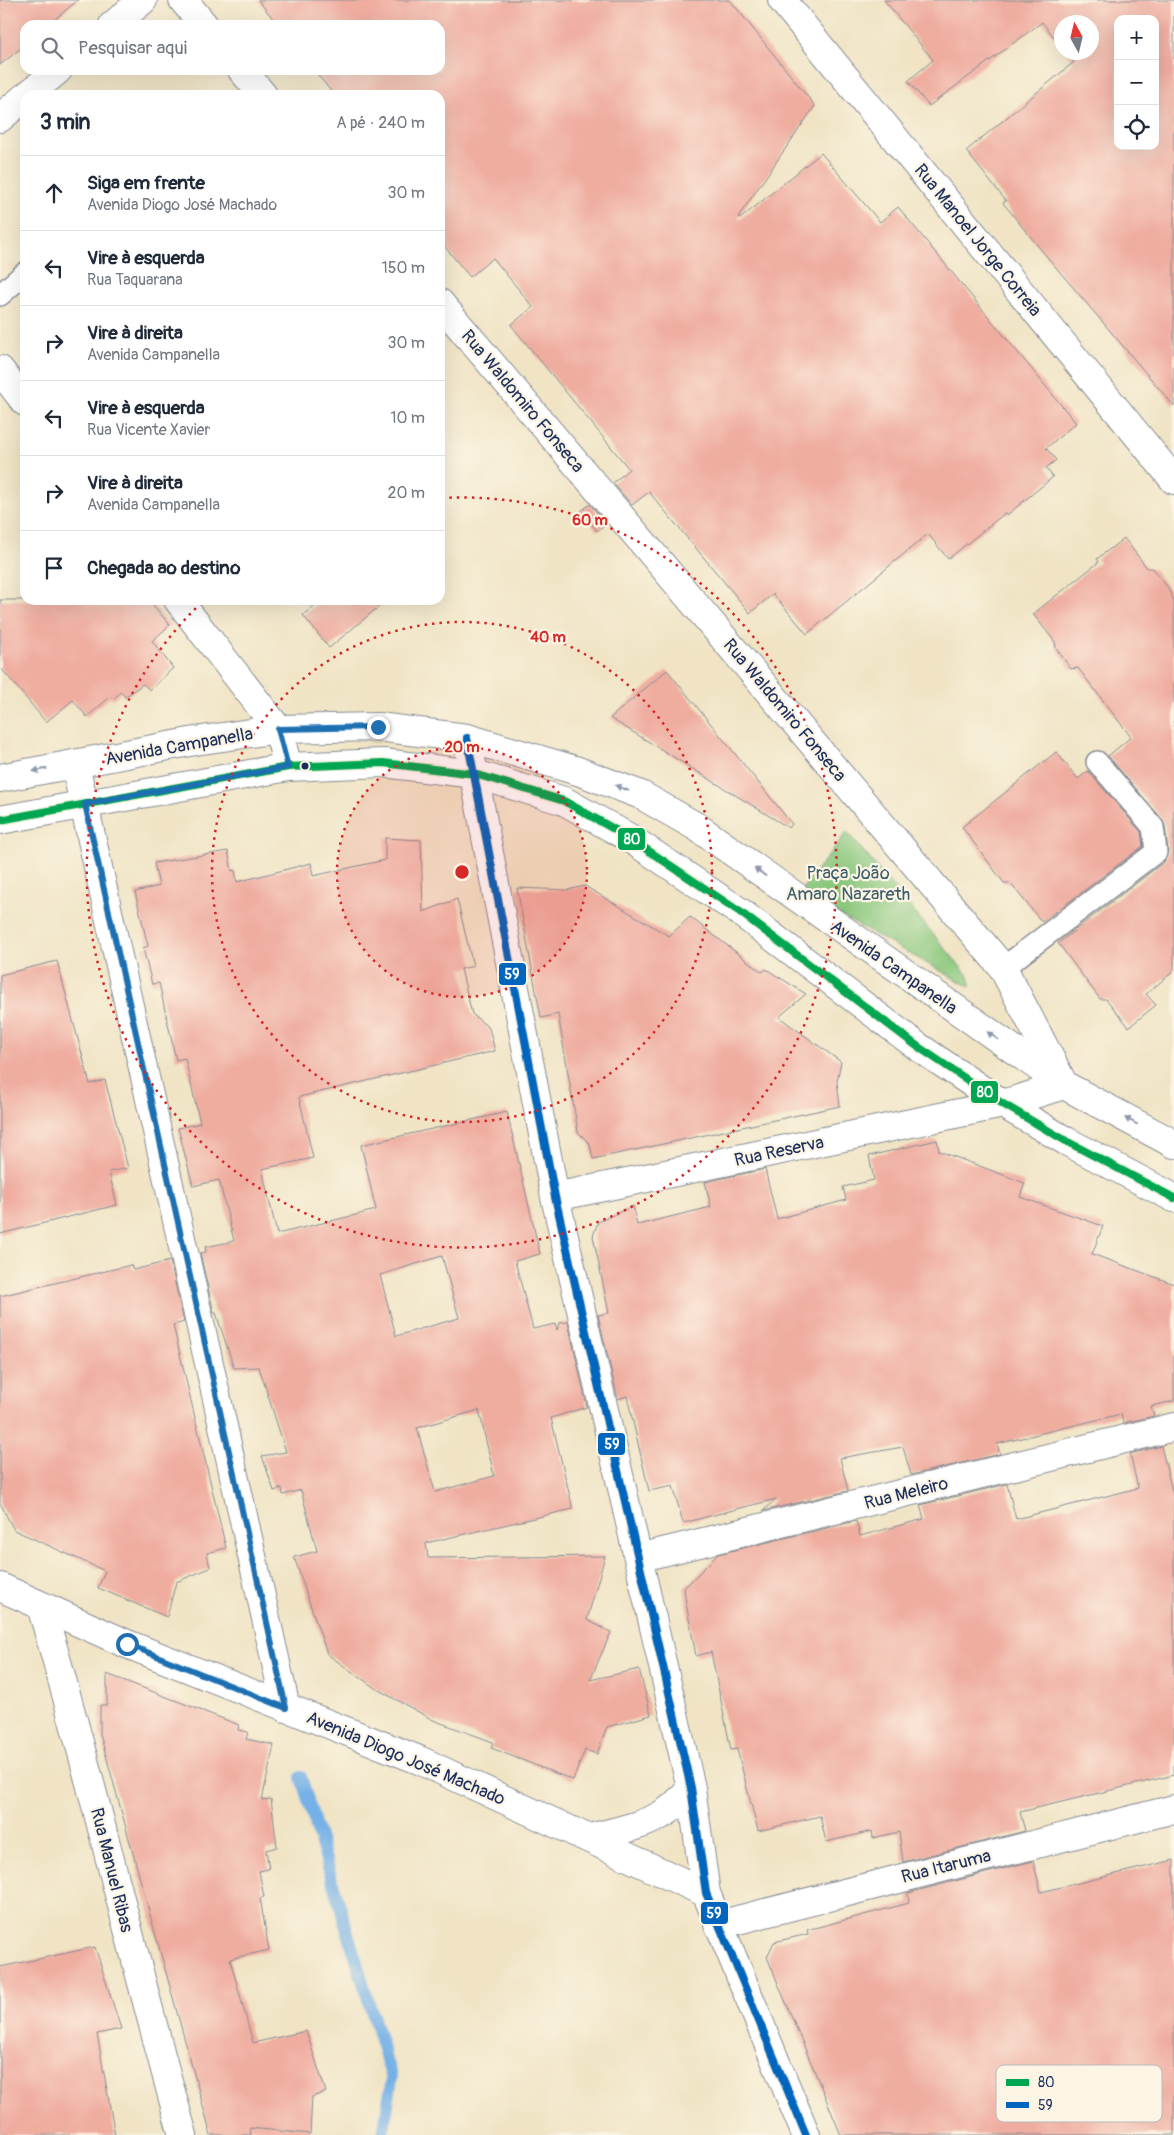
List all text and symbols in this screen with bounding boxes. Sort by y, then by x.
north arrow [1054,15,1099,60]
map controls [1114,15,1159,150]
button: + [1114,15,1159,60]
search box [20,20,445,75]
icon: search [38,34,66,62]
text: Pesquisar aqui [78,36,187,60]
button: − [1114,60,1159,105]
button: locate [1114,105,1159,150]
text: 3 min [40,109,90,136]
text: A pé · 240 m [336,113,425,133]
street label: Rua Manoel Jorge Correia [909,159,1046,321]
text: Siga em frente [87,171,205,195]
icon: ahead [40,179,68,207]
text: 30 m [387,183,425,203]
text: Avenida Diogo José Machado [87,195,277,215]
text: Vire à esquerda [87,246,205,270]
icon: left [40,254,68,282]
text: 150 m [381,258,425,278]
text: Rua Taquarana [87,270,183,290]
text: Vire à direita [87,321,183,345]
street label: Rua Waldomiro Fonseca [456,325,589,478]
icon: right [40,329,68,357]
text: 30 m [387,333,425,353]
text: Avenida Campanella [87,345,220,365]
text: Vire à esquerda [87,396,205,420]
icon: left [40,404,68,432]
text: 10 m [390,408,425,428]
text: Rua Vicente Xavier [87,420,210,440]
text: Vire à direita [87,471,183,495]
icon: right [40,479,68,507]
text: 20 m [387,483,425,503]
text: Avenida Campanella [87,495,220,515]
text: 60 m [572,511,608,530]
icon: arrive [40,554,68,582]
text: Chegada ao destino [87,556,240,580]
text: 40 m [530,628,566,647]
street label: Rua Waldomiro Fonseca [718,634,851,787]
route end [367,716,390,739]
street label: Avenida Campanella [103,722,255,771]
text: 20 m [444,738,480,757]
unlabelled marker [300,761,310,771]
one-way arrow [32,767,48,775]
one-way arrow [615,783,629,791]
line badge: 80 [617,827,646,851]
text: 80 [624,831,641,848]
park label: Praça João Amaro Nazareth [786,862,910,906]
centre of rings [453,863,471,881]
one-way arrow [753,867,767,877]
street label: Avenida Campanella [826,915,962,1020]
line badge: 59 [498,962,527,986]
text: 59 [505,966,519,983]
one-way arrow [986,1031,1000,1041]
line badge: 80 [970,1080,999,1104]
text: 80 [977,1084,994,1101]
one-way arrow [1124,1117,1138,1126]
street label: Rua Reserva [732,1131,826,1172]
line badge: 59 [597,1432,626,1456]
text: 59 [605,1436,619,1453]
street label: Rua Meleiro [862,1472,951,1515]
route start [116,1633,139,1656]
street label: Avenida Diogo José Machado [303,1706,509,1811]
street label: Rua Manuel Ribas [85,1805,138,1935]
street label: Rua Itaruma [899,1844,993,1889]
line badge: 59 [700,1901,729,1925]
text: 59 [707,1905,721,1922]
legend [996,2065,1162,2122]
text: 80 [1038,2074,1055,2091]
text: 59 [1038,2097,1053,2114]

